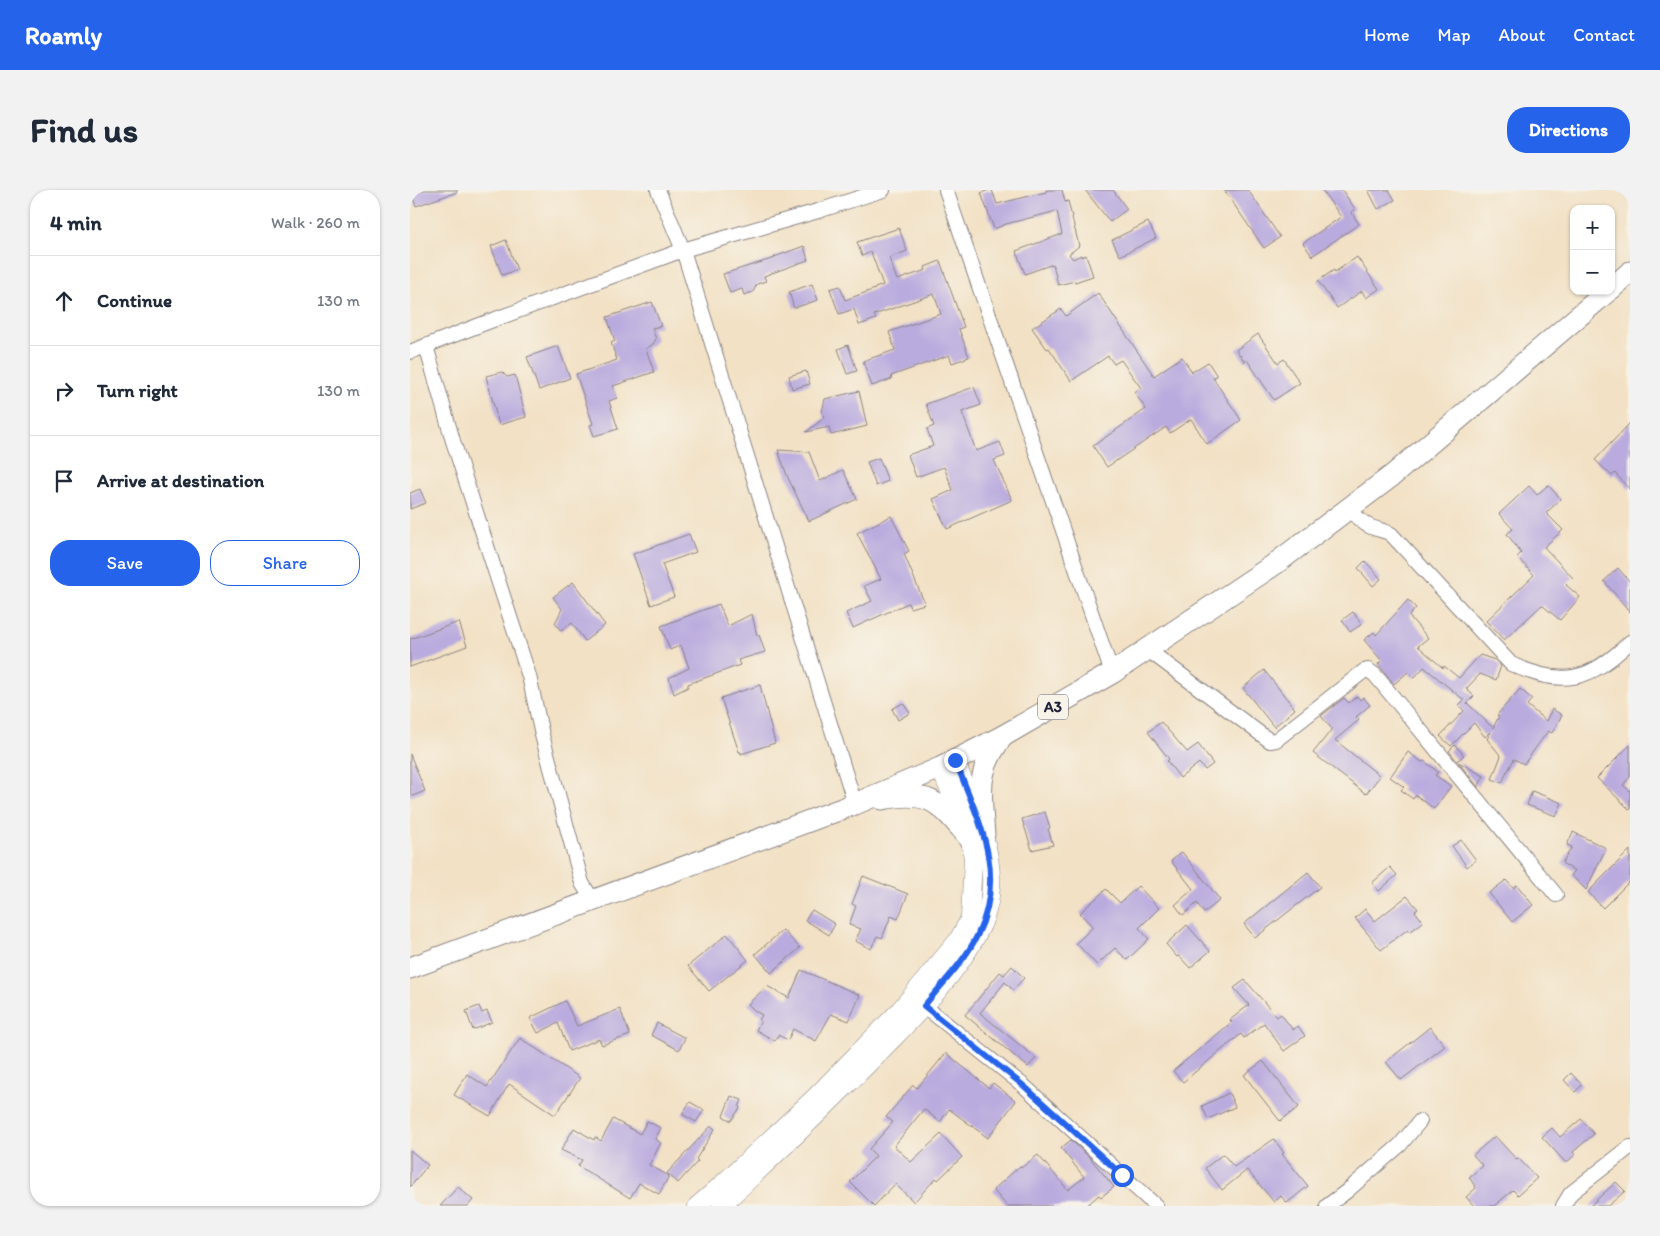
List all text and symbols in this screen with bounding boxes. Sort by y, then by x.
text: Roamly [25,21,102,50]
text: Home [1364,24,1410,46]
text: Map [1438,24,1471,46]
text: About [1499,24,1545,46]
text: Contact [1573,24,1635,46]
button: Directions [1507,107,1630,153]
text: Find us [30,109,138,151]
map controls [1570,205,1615,295]
button: + [1570,205,1615,250]
text: 4 min [50,210,102,235]
text: Walk · 260 m [271,213,360,232]
button: − [1570,250,1615,295]
icon: ahead [50,287,78,315]
text: Continue [97,289,172,312]
text: 130 m [317,291,360,310]
icon: right [50,377,78,405]
text: Turn right [97,379,178,402]
text: 130 m [317,381,360,400]
icon: arrive [50,467,78,495]
text: Arrive at destination [97,469,264,492]
button: Save [50,540,200,586]
button: Share [210,540,360,586]
road number: A3 [1038,694,1068,720]
route end [944,749,967,772]
route start [1111,1164,1134,1187]

